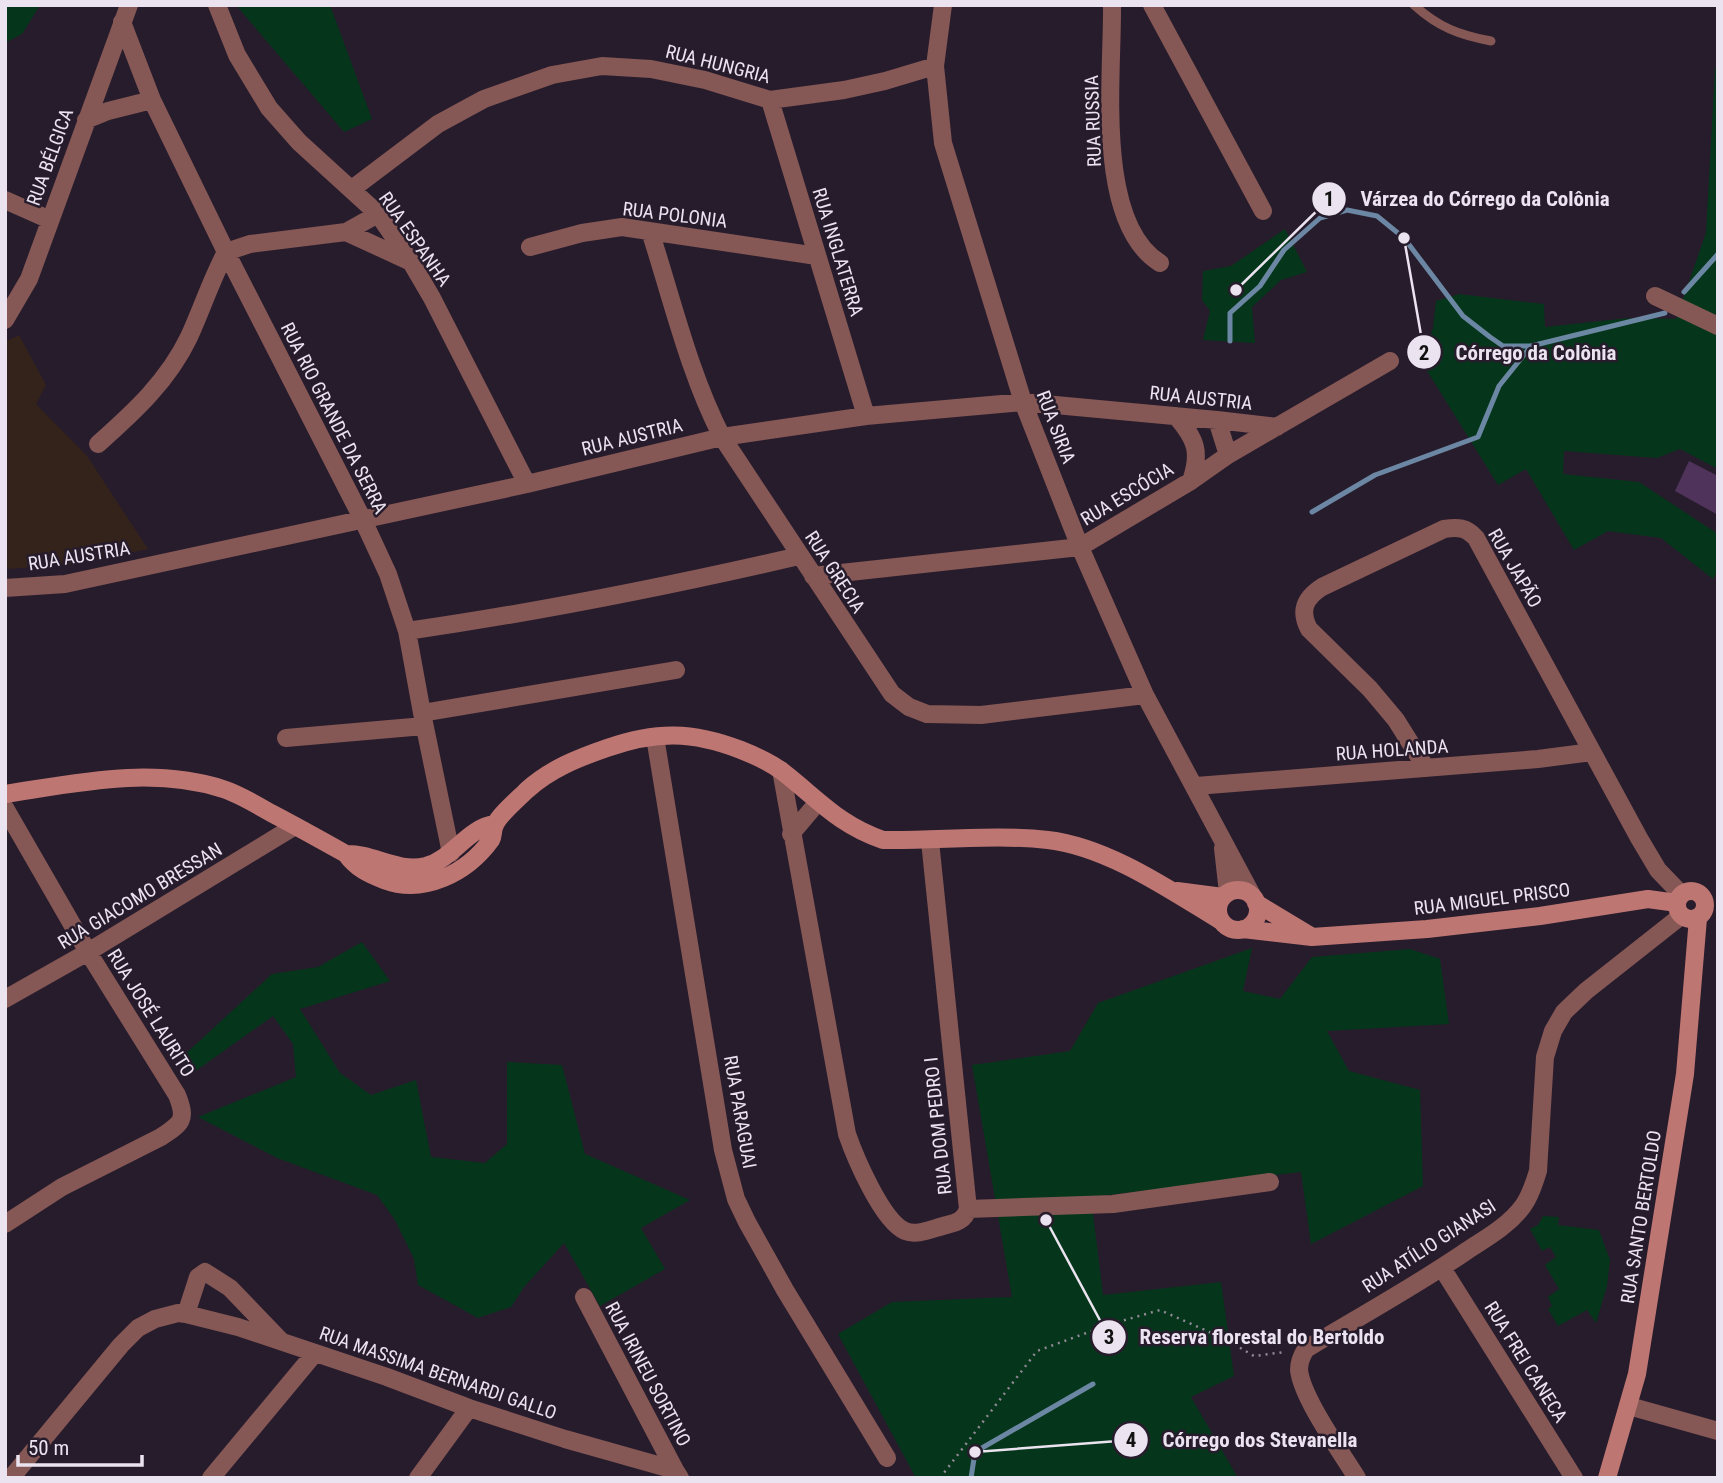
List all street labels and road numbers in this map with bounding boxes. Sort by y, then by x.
street label: RUA HUNGRIA [663,40,773,88]
street label: RUA RUSSIA [1080,74,1106,167]
street label: RUA BÉLGICA [22,105,78,209]
street label: RUA INGLATERRA [808,185,868,319]
street label: RUA ESPANHA [374,187,456,291]
street label: RUA POLONIA [621,197,729,233]
street label: RUA RIO GRANDE DA SERRA [276,319,392,518]
street label: RUA AUSTRIA [1149,381,1253,415]
street label: RUA SIRIA [1032,387,1080,467]
street label: RUA AUSTRIA [579,413,685,461]
street label: RUA ESCÓCIA [1077,457,1178,531]
street label: RUA JAPÃO [1483,524,1547,612]
street label: RUA GRECIA [800,527,870,617]
street label: RUA AUSTRIA [26,537,132,575]
street label: RUA HOLANDA [1335,735,1449,765]
street label: RUA GIACOMO BRESSAN [54,838,226,954]
street label: RUA MIGUEL PRISCO [1413,878,1571,920]
street label: RUA JOSÉ LAURITO [102,945,200,1081]
street label: RUA PARAGUAI [719,1054,761,1170]
street label: RUA DOM PEDRO I [919,1056,957,1196]
street label: RUA SANTO BERTOLDO [1616,1129,1666,1305]
street label: RUA ATÍLIO GIANASI [1358,1194,1500,1298]
street label: RUA FREI CANECA [1480,1297,1572,1427]
street label: RUA IRINEU SORTINO [600,1298,696,1450]
street label: RUA MASSIMA BERNARDI GALLO [316,1322,560,1424]

